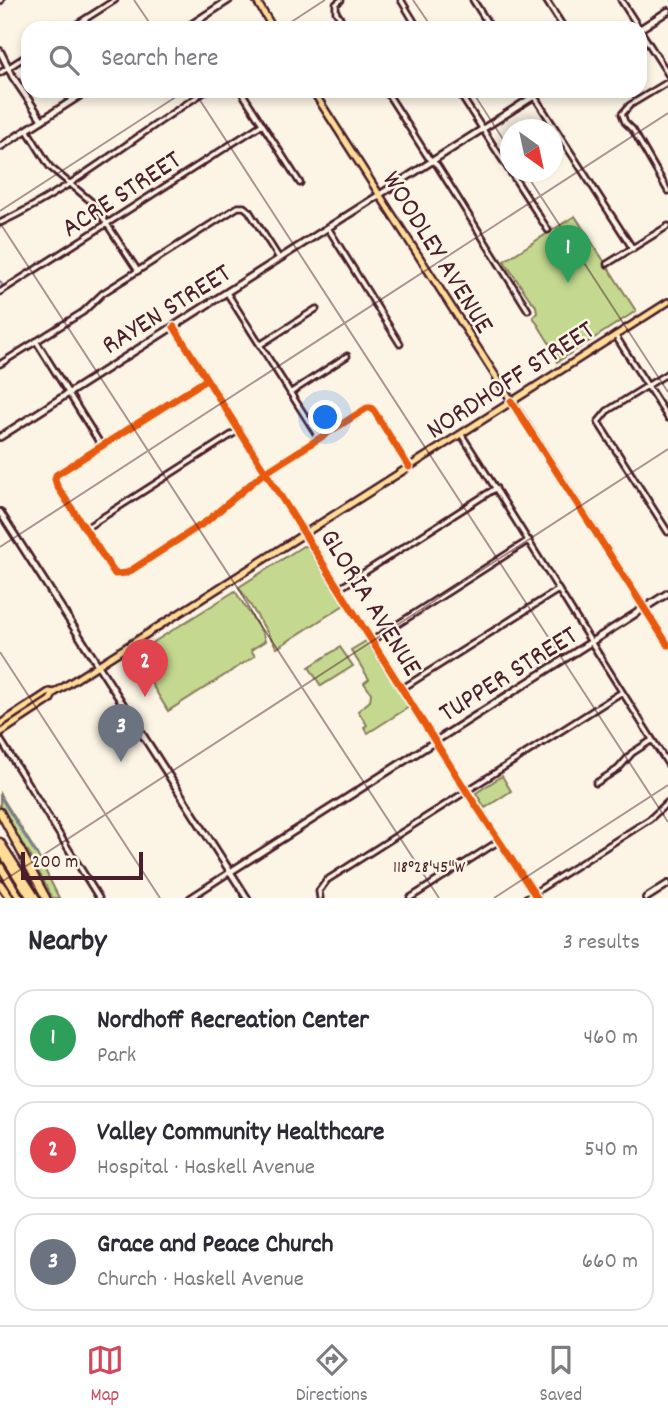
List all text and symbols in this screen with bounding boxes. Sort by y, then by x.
search box [21,21,647,98]
icon: search [45,41,83,79]
text: Search here [101,41,219,78]
north arrow [500,119,563,182]
street label: ACRE STREET [55,142,191,250]
street label: WOODLEY AVENUE [370,165,502,343]
pin: 1 [545,225,591,283]
street label: RAYEN STREET [95,256,240,367]
street label: NORDHOFF STREET [420,313,604,452]
your location [308,400,342,434]
street label: GLORIA AVENUE [307,522,430,685]
street label: TUPPER STREET [433,618,587,735]
pin: 2 [122,639,168,697]
pin: 3 [98,704,144,762]
scale bar [21,849,144,881]
text: 200 m [32,850,78,877]
text: 118°28'45"W [393,856,466,881]
text: Nearby [28,922,106,965]
text: 3 results [563,927,640,960]
text: Nordhoff Recreation Center [97,1003,369,1040]
text: 1 [50,1022,56,1055]
text: 460 m [584,1022,638,1055]
text: Park [97,1040,136,1073]
text: Valley Community Healthcare [97,1115,385,1152]
text: 2 [48,1134,58,1167]
text: 540 m [584,1134,638,1167]
text: Hospital · Haskell Avenue [97,1152,315,1185]
text: Grace and Peace Church [97,1227,333,1264]
text: 3 [48,1246,58,1279]
text: 660 m [582,1246,638,1279]
text: Church · Haskell Avenue [97,1264,304,1297]
tab: Map [86,1341,124,1410]
tab: Directions [296,1341,368,1410]
tab: Saved [540,1341,582,1410]

